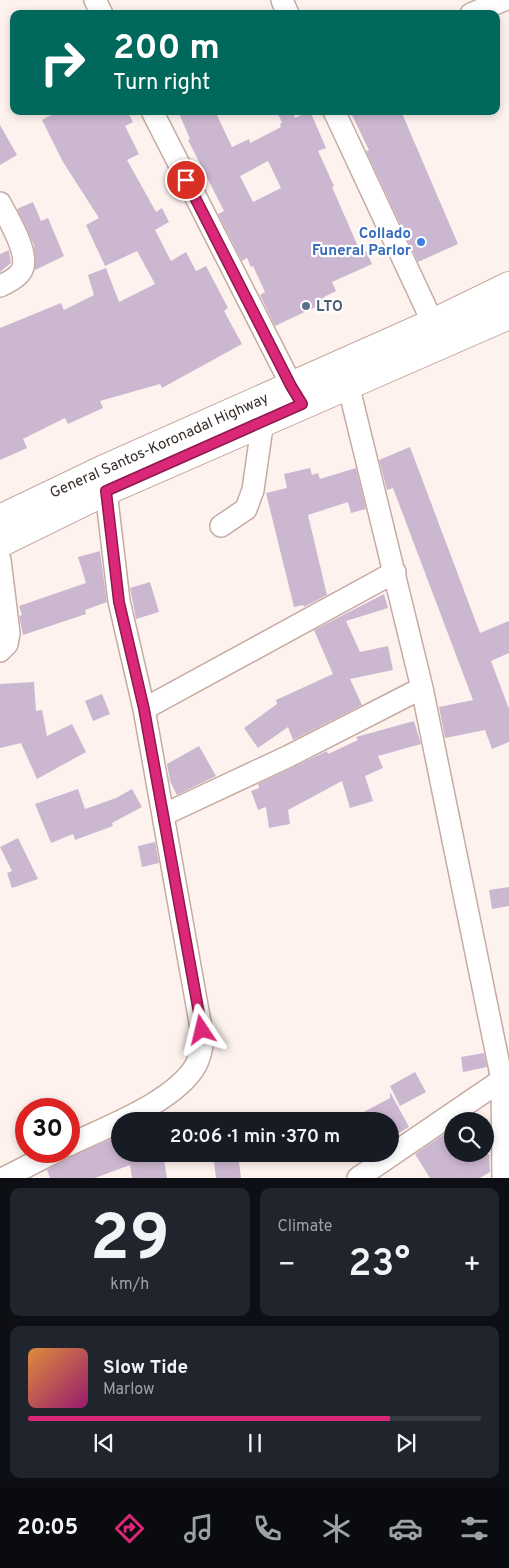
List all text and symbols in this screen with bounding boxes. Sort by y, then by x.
text: 200 m [113,27,220,71]
icon: right [30,30,95,95]
text: Turn right [113,70,210,97]
pin [165,159,207,201]
icon: arrive [172,166,200,194]
place label: Collado Funeral Parlor [312,225,412,261]
marker: Collado Funeral Parlor [415,236,427,248]
place label: LTO [316,298,343,317]
marker: LTO [300,300,312,312]
street label: General Santos-Koronadal Highway [47,389,272,503]
position arrow [175,1003,227,1055]
speed limit sign: 30 [15,1098,80,1163]
map controls [444,1112,494,1162]
button: search [444,1112,494,1162]
text: 20:06 · 1 min · 370 m [170,1125,340,1149]
text: 29 [90,1201,170,1283]
text: Climate [278,1217,332,1237]
text: 23° [348,1241,410,1290]
text: − [278,1248,296,1284]
text: + [463,1248,481,1284]
text: km/h [110,1275,149,1295]
text: Slow Tide [103,1356,188,1380]
text: Marlow [103,1380,155,1400]
icon: previous [90,1429,118,1457]
icon: pause [241,1429,269,1457]
icon: next [392,1429,420,1457]
icon: directions [112,1511,147,1546]
icon: music [181,1511,216,1546]
icon: phone [250,1511,285,1546]
icon: climate [319,1511,354,1546]
icon: car [388,1511,423,1546]
icon: filters [457,1511,492,1546]
text: 20:05 [17,1515,78,1542]

